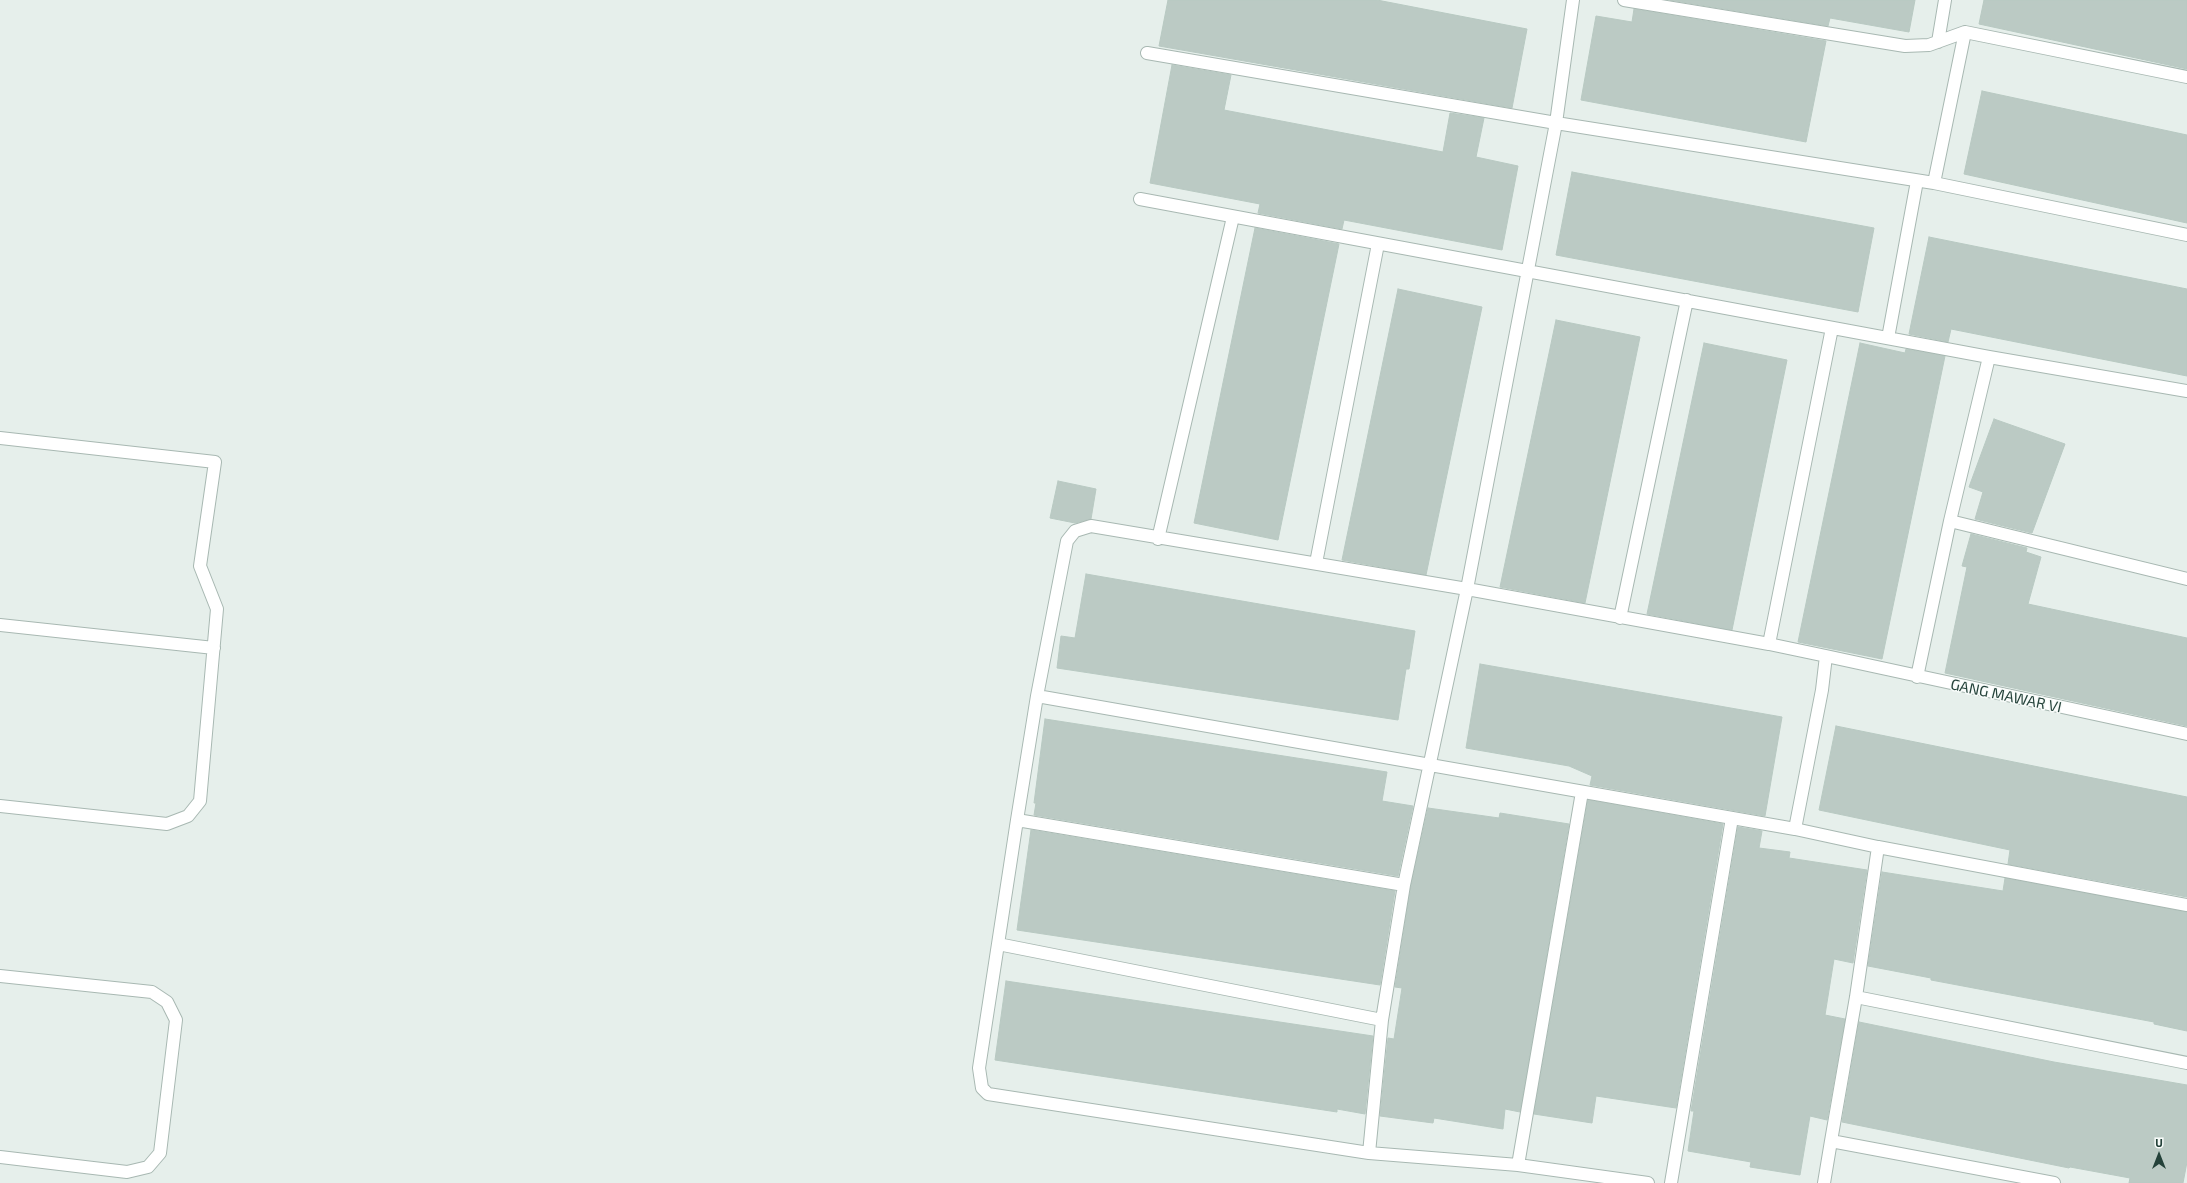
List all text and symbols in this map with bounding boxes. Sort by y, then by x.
street label: GANG MAWAR VI [1949,675,2063,717]
north arrow [2139,1135,2179,1175]
text: U [2155,1136,2163,1149]

